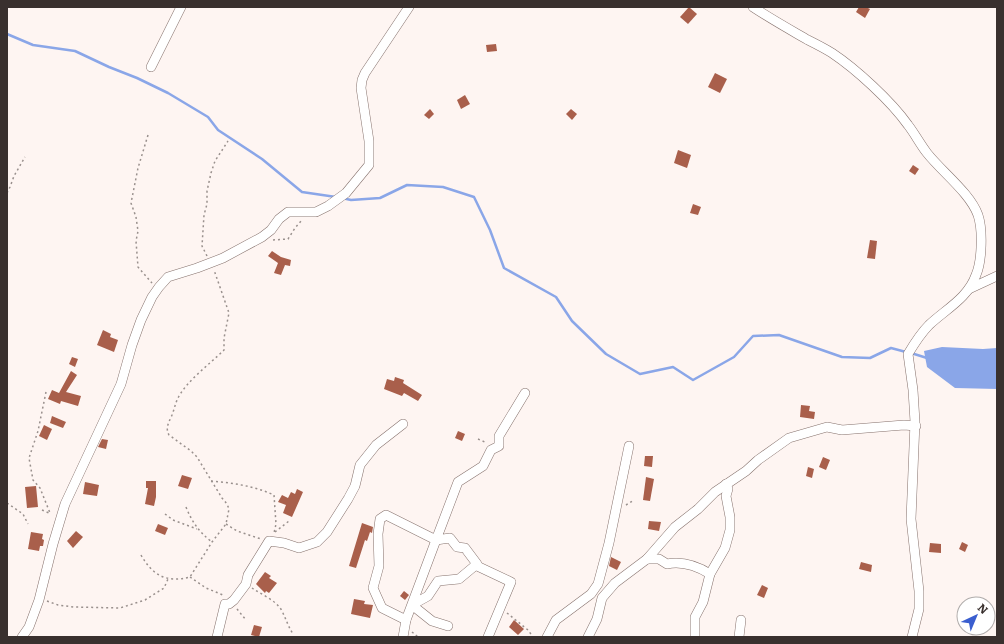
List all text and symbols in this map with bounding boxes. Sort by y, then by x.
north arrow [956,596,996,636]
text: N [975,599,993,617]

